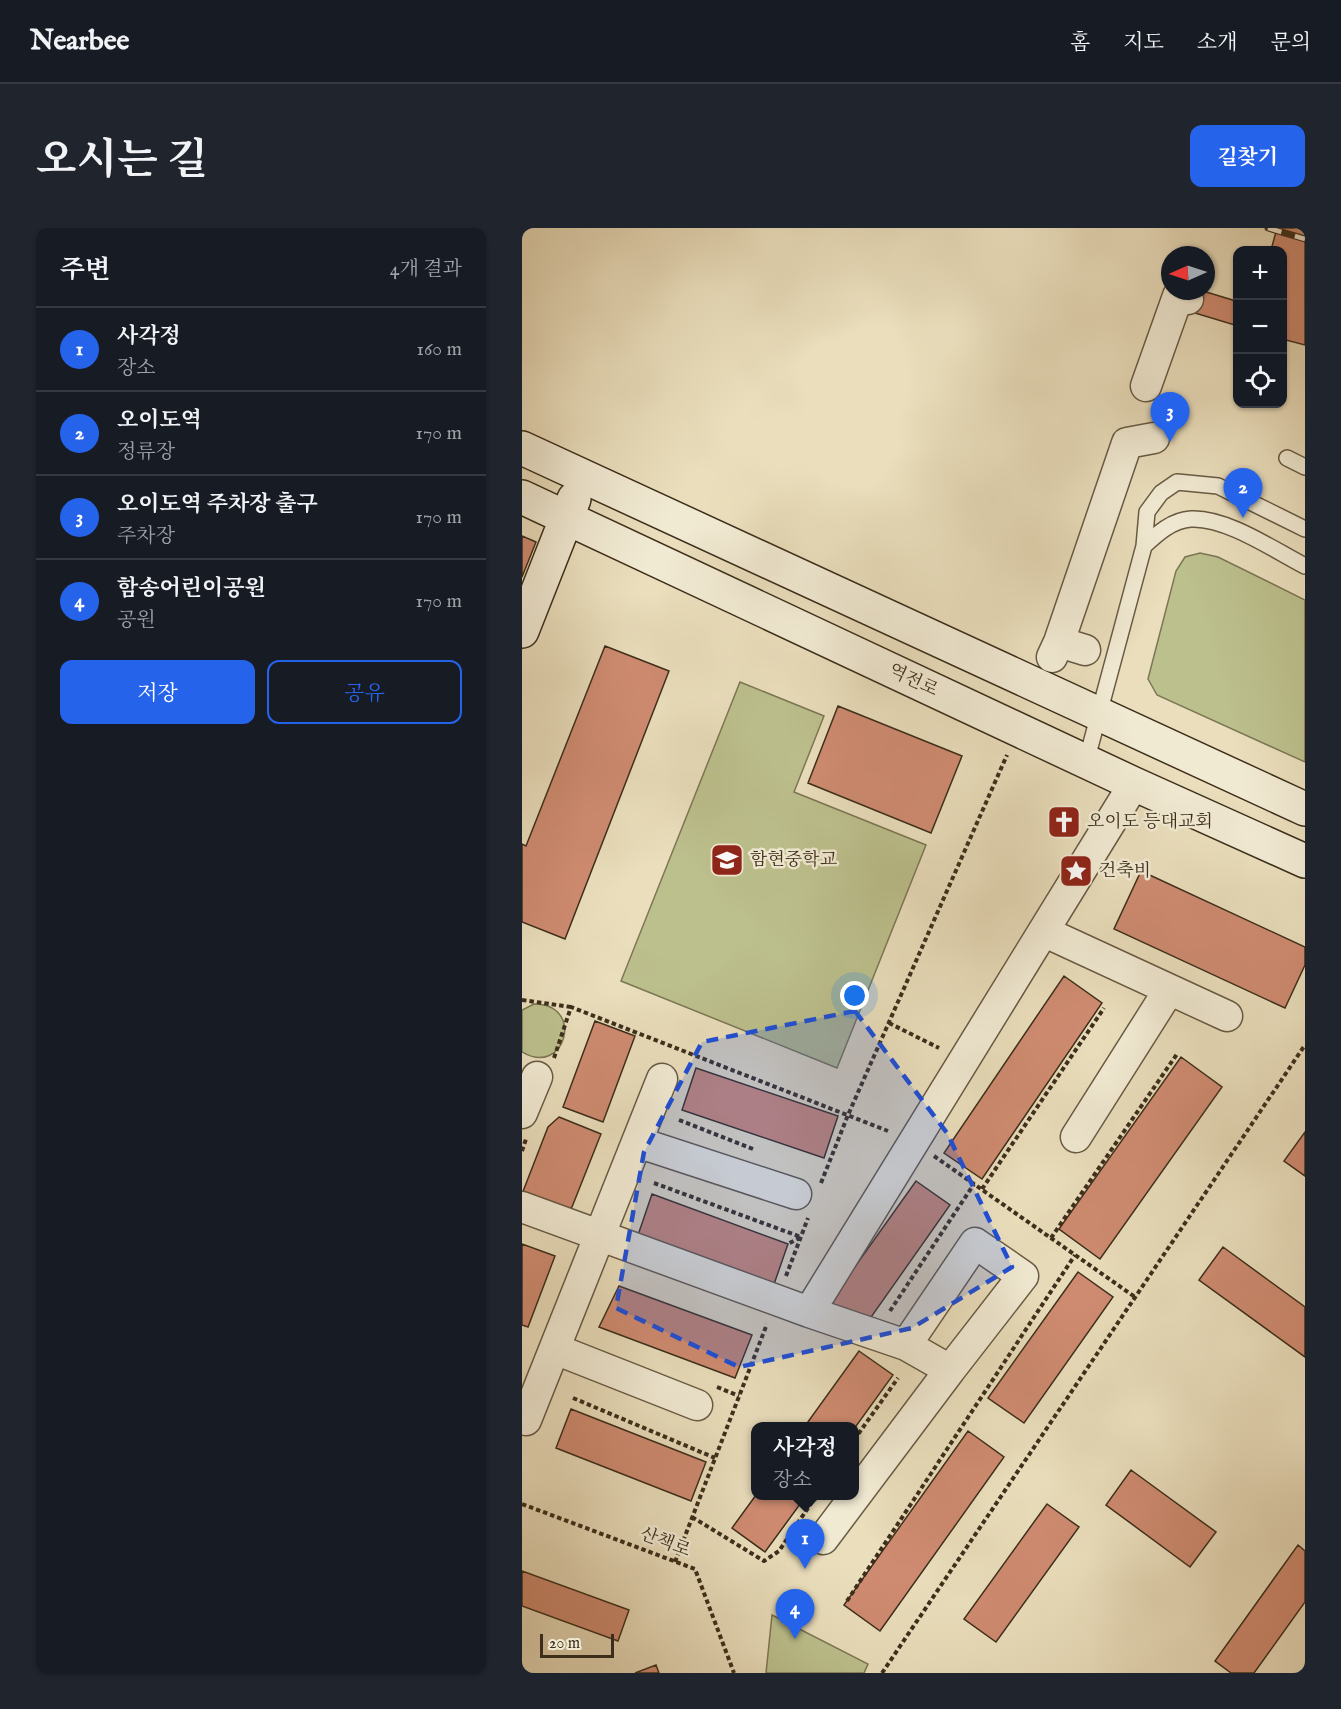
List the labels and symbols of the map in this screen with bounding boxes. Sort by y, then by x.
north arrow [1161,246,1215,300]
pin: 3 [1150,392,1190,442]
pin: 2 [1224,468,1262,518]
street label: 역전로 [884,660,942,702]
church icon: 오이도 등대교회 [1046,804,1082,840]
place label: 오이도 등대교회 [1087,811,1213,834]
school or university icon: 함현중학교 [709,842,745,878]
place label: 함현중학교 [750,849,838,872]
place icon: 건축비 [1058,853,1094,889]
place label: 건축비 [1099,860,1151,883]
your location [840,981,869,1010]
pin: 1 [786,1520,824,1569]
street label: 산책로 [637,1523,693,1563]
pin: 4 [776,1590,814,1639]
scale bar [540,1631,614,1658]

